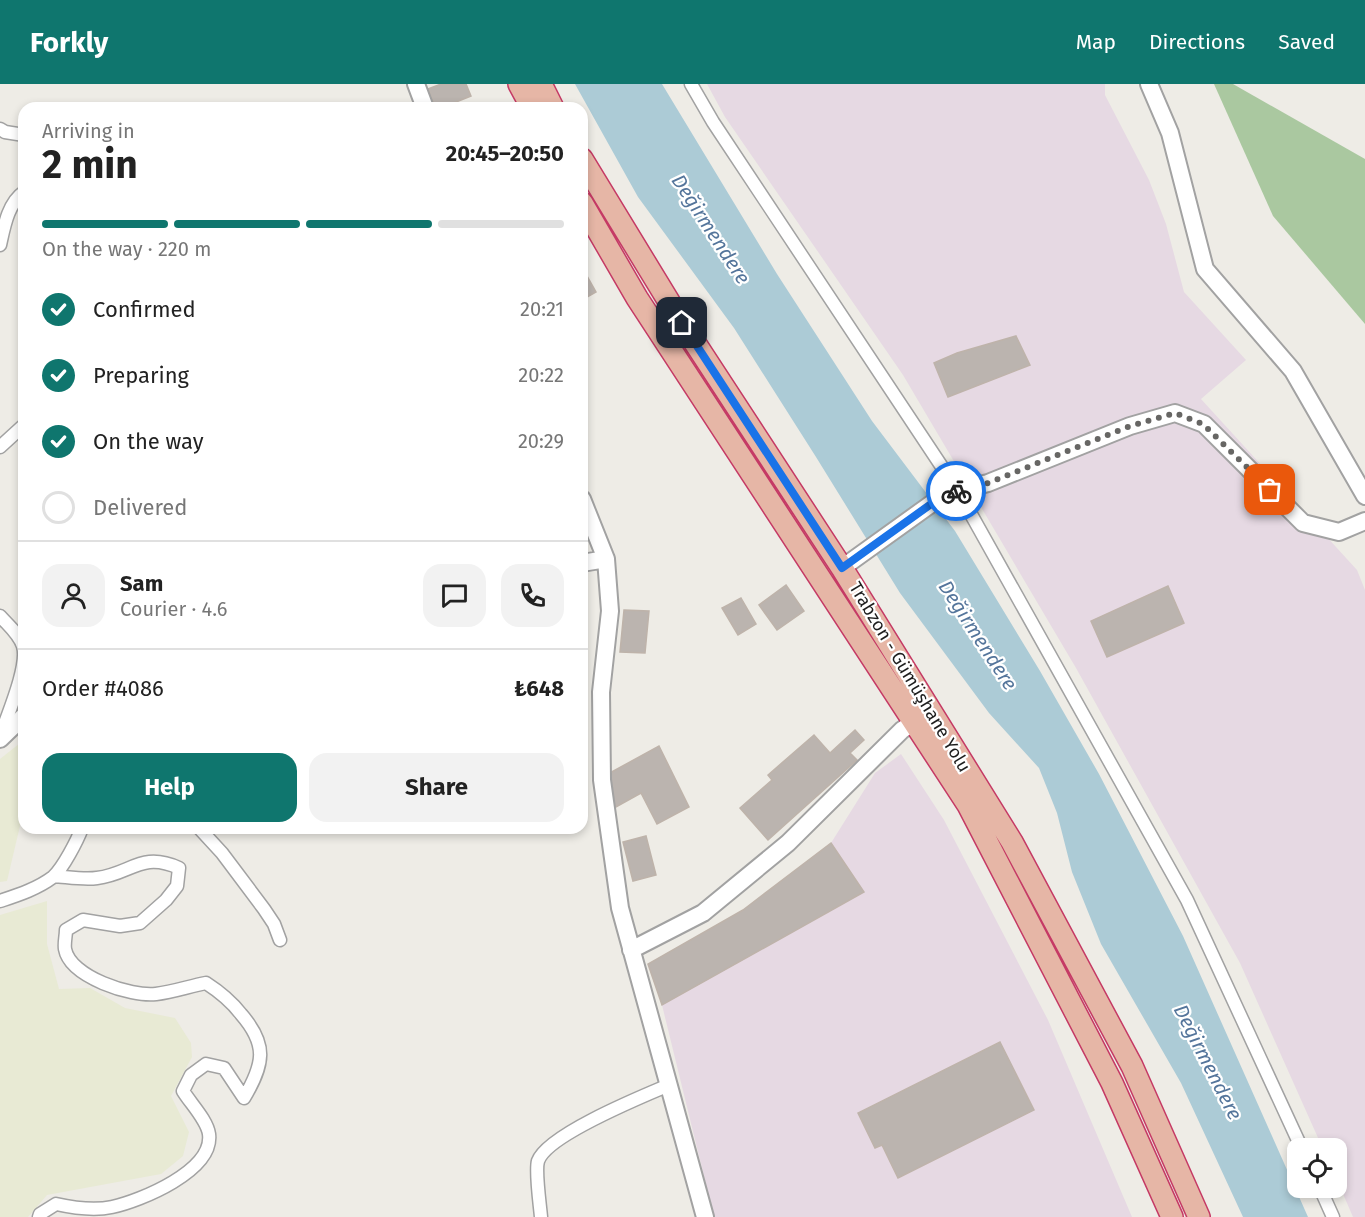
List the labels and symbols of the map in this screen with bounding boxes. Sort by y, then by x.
water label: Değirmendere [667,170,755,288]
pin [656,297,707,348]
courier [926,461,986,521]
pin [1244,464,1295,515]
water label: Değirmendere [934,576,1022,694]
street label: Trabzon - Gümüşhane Yolu [844,578,976,776]
water label: Değirmendere [1169,1000,1247,1124]

